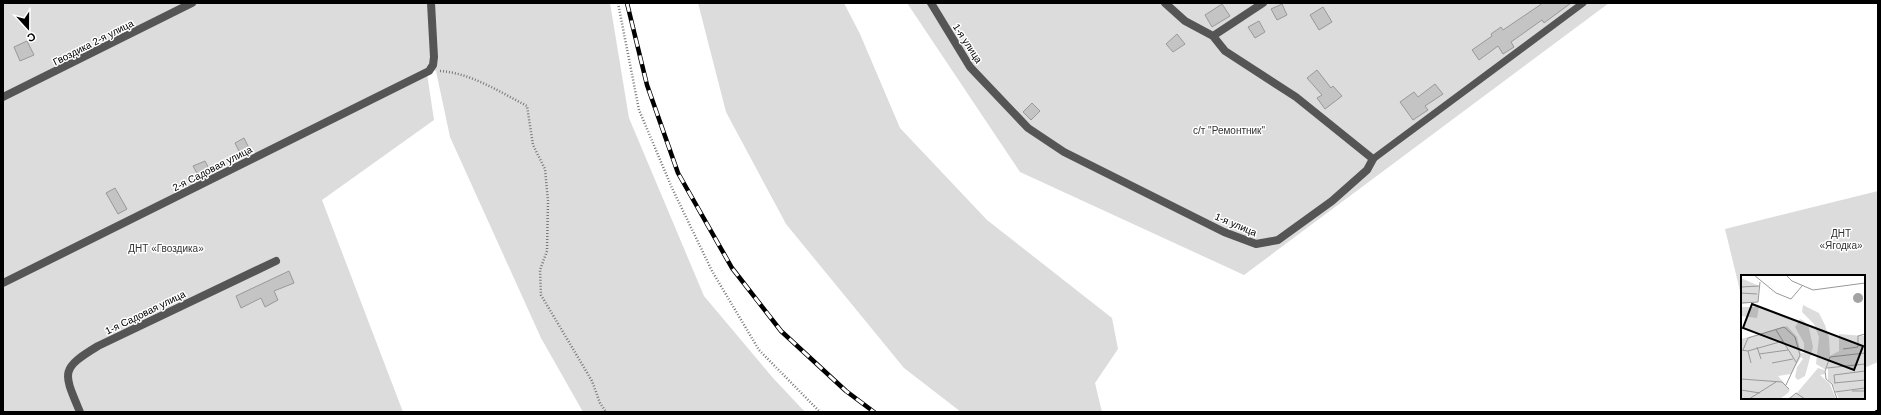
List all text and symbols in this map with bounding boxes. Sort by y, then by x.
north arrow [8,8,48,48]
street label: Гвоздика 2-я улица [51,17,136,68]
street label: 1-я улица [951,22,985,65]
text: С [26,30,37,44]
park label: с/т "Ремонтник" [1193,125,1265,136]
street label: 2-я Садовая улица [171,143,254,193]
street label: 1-я улица [1213,211,1259,238]
park label: ДНТ «Ягодка» [1819,228,1863,251]
park label: ДНТ «Гвоздика» [128,243,204,254]
inset map [1741,275,1865,399]
street label: 1-я Садовая улица [103,288,187,337]

